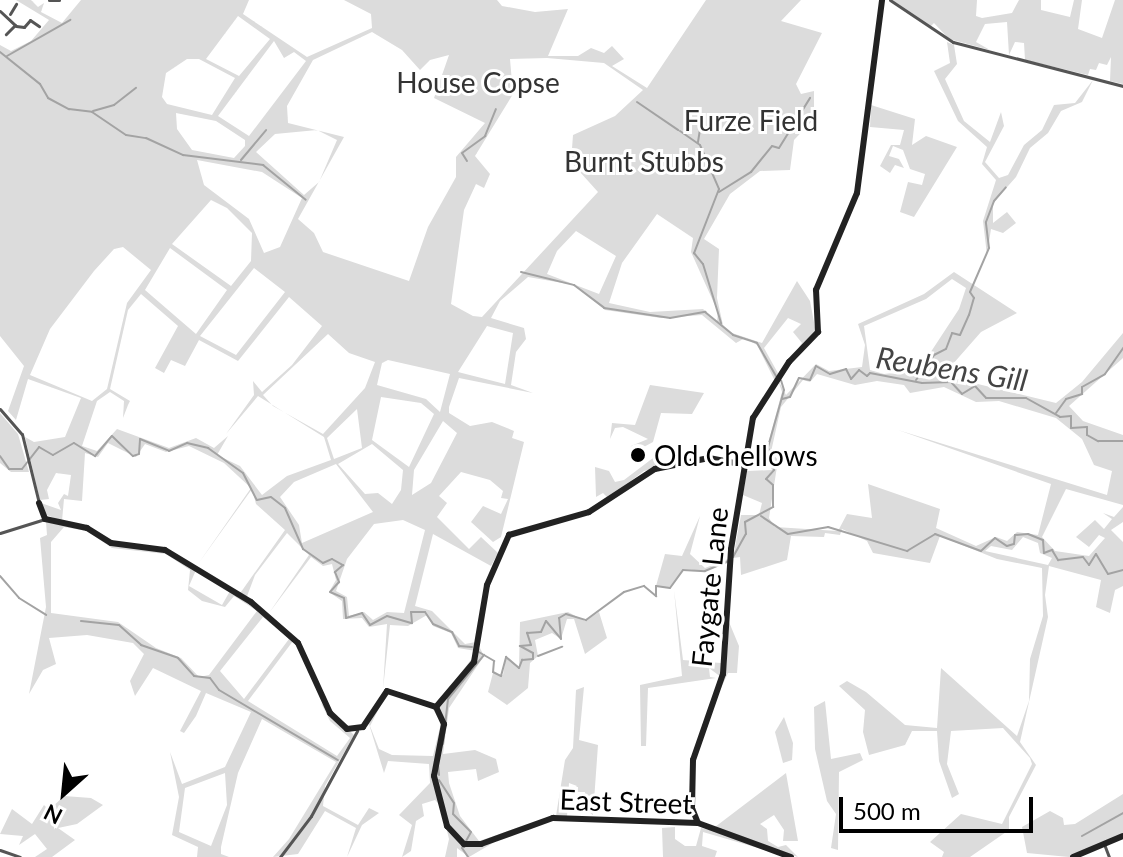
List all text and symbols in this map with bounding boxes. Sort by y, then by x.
park label: House Copse [396,65,560,99]
park label: Furze Field [684,103,818,137]
park label: Burnt Stubbs [564,144,724,178]
water label: Reubens Gill [874,338,1030,398]
place label: Old Chellows [654,438,818,472]
marker: Old Chellows [629,446,647,464]
street label: Faygate Lane [684,505,734,669]
north arrow [24,753,104,833]
scale bar [843,781,1037,831]
street label: East Street [559,782,693,820]
text: 500 m [853,796,921,825]
text: N [39,799,67,831]

